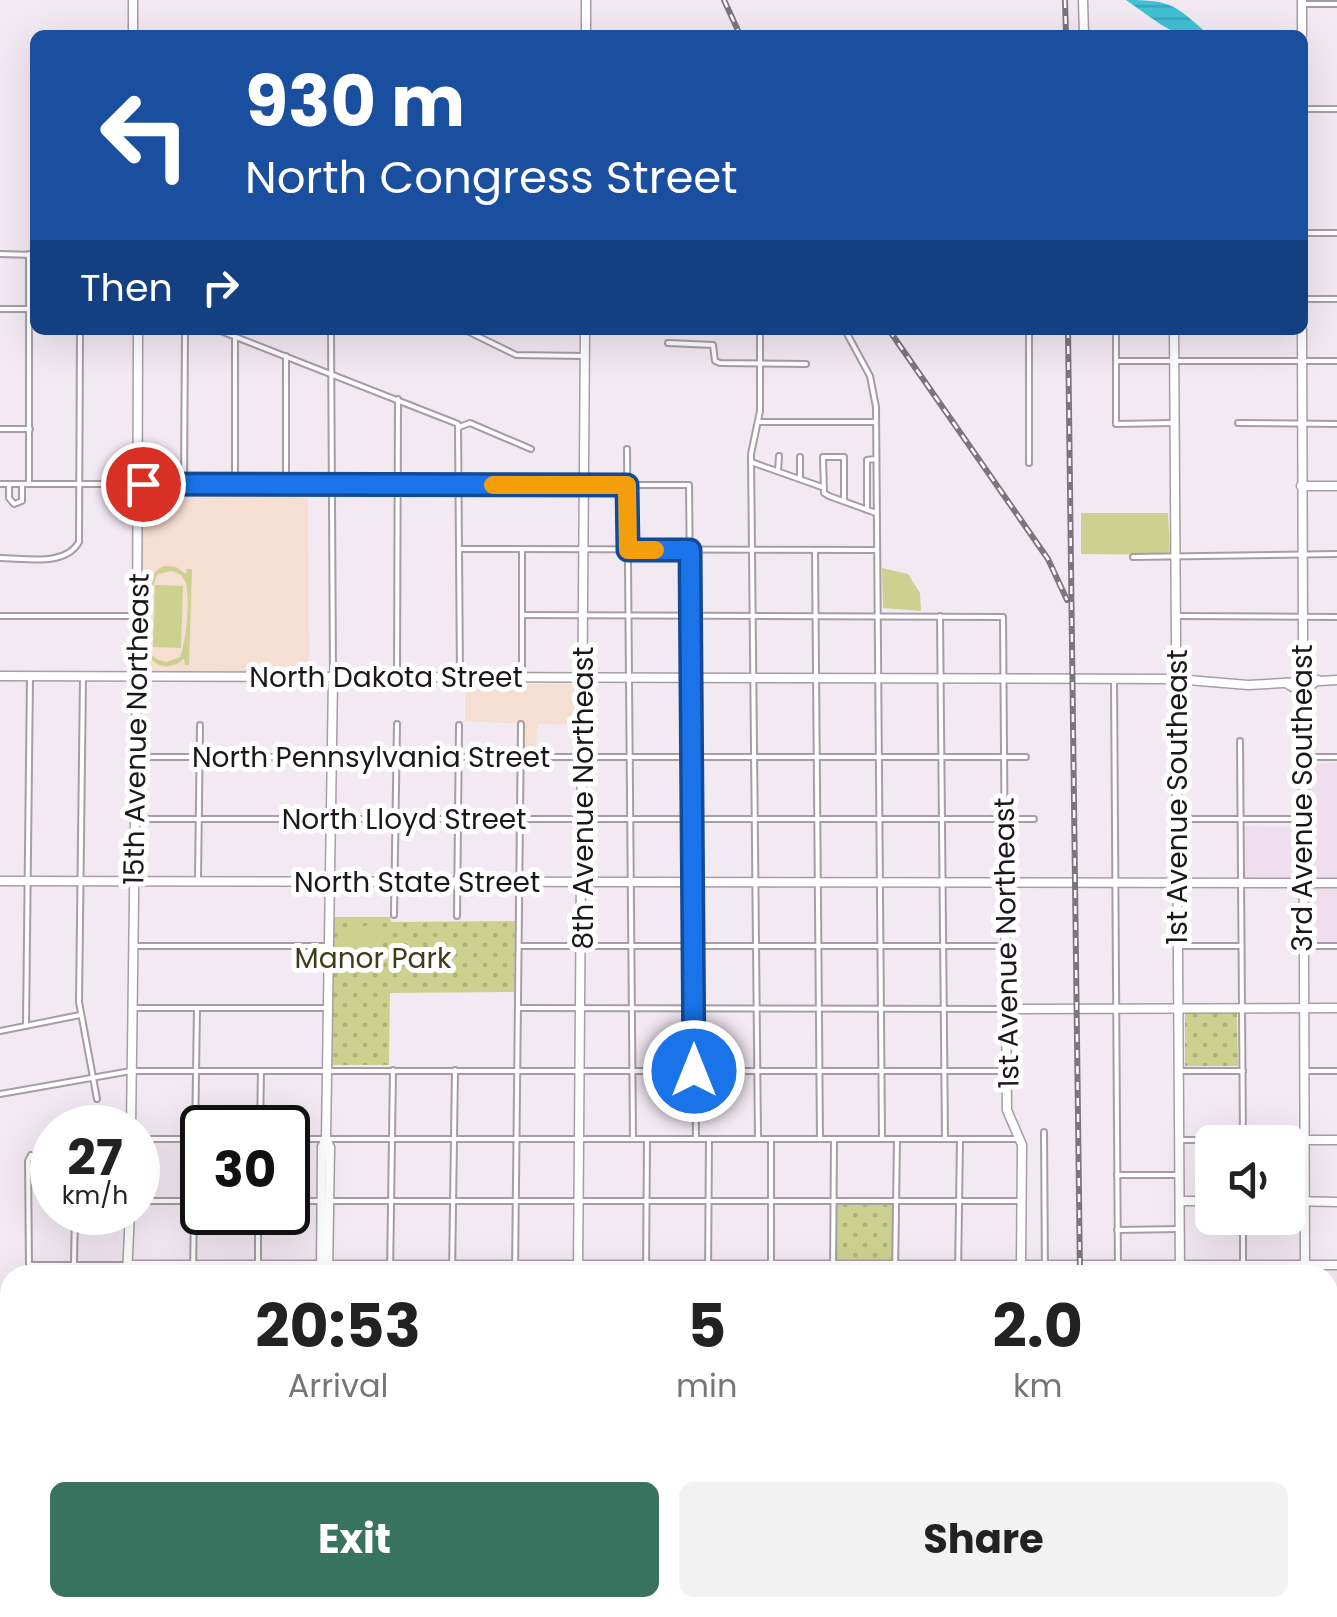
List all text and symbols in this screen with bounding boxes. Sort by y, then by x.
text: 930 m [245,52,465,151]
icon: left [80,70,210,200]
text: North Congress Street [245,146,738,209]
icon: right [193,260,248,315]
text: Then [80,261,173,314]
pin [101,442,186,527]
icon: arrive [116,457,171,512]
street label: 15th Avenue Northeast [114,573,159,885]
street label: 3rd Avenue Southeast [1283,644,1322,952]
street label: 8th Avenue Northeast [564,646,603,950]
street label: 1st Avenue Southeast [1158,649,1197,945]
street label: North Dakota Street [249,658,523,697]
street label: North Pennsylvania Street [192,738,550,777]
street label: 1st Avenue Northeast [984,797,1029,1089]
street label: North Lloyd Street [282,800,526,839]
street label: North State Street [294,863,540,902]
park label: Manor Park [295,939,452,978]
position arrow [642,1019,746,1123]
speed limit sign: 30 [180,1105,310,1235]
text: 27 [67,1122,123,1193]
map controls [1195,1125,1305,1235]
button: sound [1195,1125,1305,1235]
text: km/h [62,1178,128,1213]
text: 20:53 [255,1284,421,1368]
text: 5 [687,1284,726,1368]
text: 2.0 [993,1284,1083,1368]
text: Arrival [288,1363,388,1408]
text: min [676,1363,737,1408]
text: km [1013,1363,1062,1408]
button: Exit [50,1482,659,1597]
button: Share [679,1482,1288,1597]

